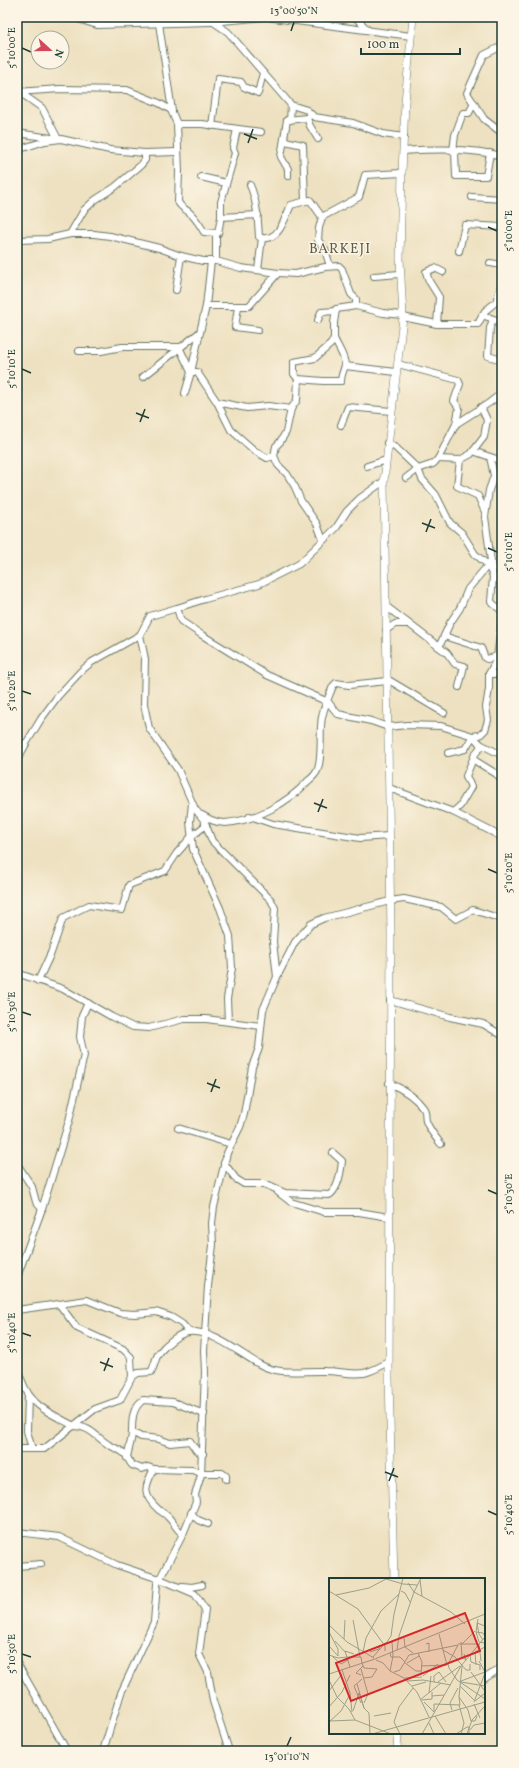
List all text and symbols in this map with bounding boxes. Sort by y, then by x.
text: 13°00'50"N [270,4,318,18]
text: 5°10'00"E [5,27,19,69]
north arrow [30,30,70,70]
scale bar [361,30,460,56]
text: 100 m [367,37,400,53]
text: N [50,47,66,59]
text: 5°10'00"E [502,210,516,252]
district label: BARKEJI [309,240,371,259]
text: 5°10'10"E [5,349,19,389]
text: 5°10'10"E [502,532,516,572]
text: 5°10'20"E [5,671,19,711]
text: 5°10'20"E [502,853,516,893]
text: 5°10'30"E [5,992,19,1032]
text: 5°10'30"E [502,1174,516,1214]
text: 5°10'40"E [5,1313,19,1353]
text: 5°10'40"E [502,1495,516,1535]
inset map [329,1578,485,1734]
text: 5°10'50"E [5,1634,19,1674]
text: 13°01'10"N [265,1750,310,1764]

